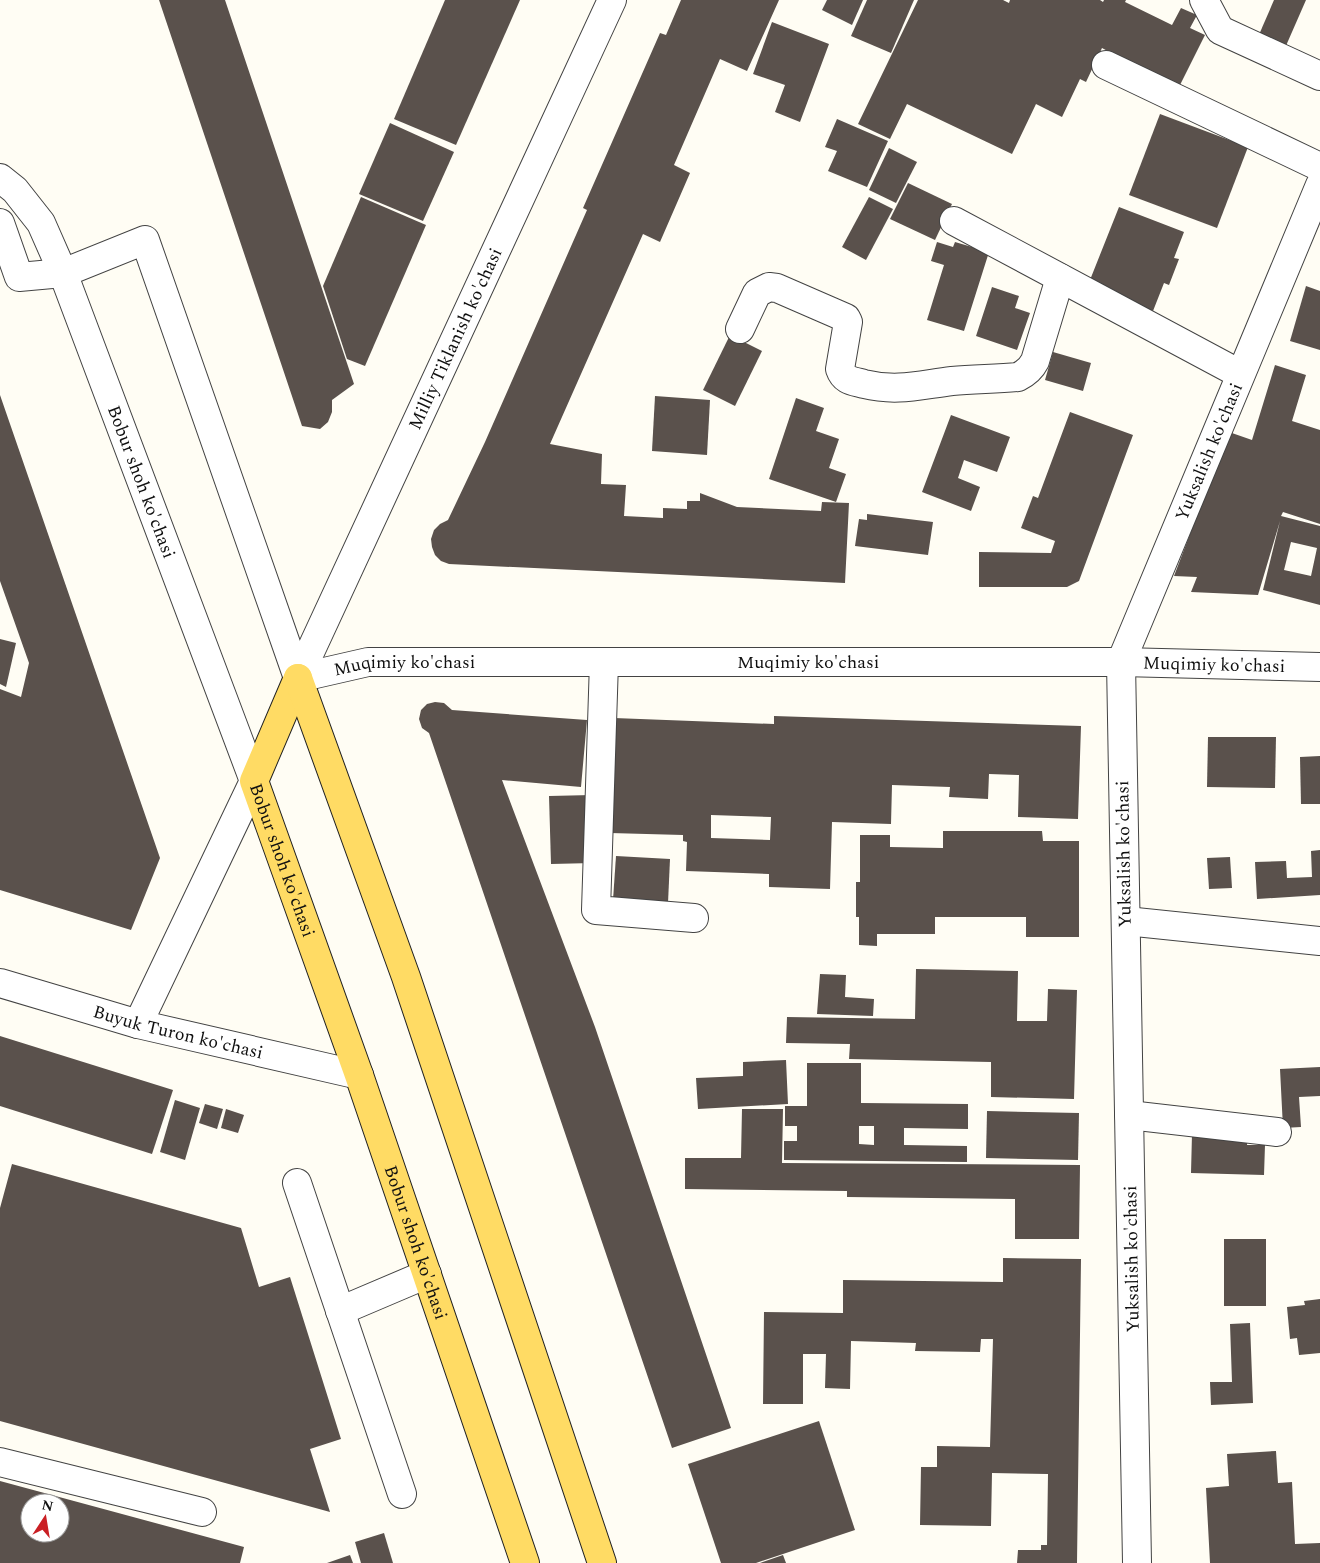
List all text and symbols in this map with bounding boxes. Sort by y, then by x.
street label: Milliy Tiklanish ko'chasi [401,243,509,434]
street label: Yuksalish ko'chasi [1168,379,1250,525]
street label: Bobur shoh ko'chasi [100,401,183,562]
street label: Muqimiy ko'chasi [331,648,475,683]
street label: Muqimiy ko'chasi [737,649,879,676]
street label: Muqimiy ko'chasi [1143,649,1286,680]
street label: Bobur shoh ko'chasi [242,779,322,941]
street label: Yuksalish ko'chasi [1109,780,1139,928]
street label: Buyuk Turon ko'chasi [90,998,266,1066]
street label: Bobur shoh ko'chasi [377,1162,455,1323]
street label: Yuksalish ko'chasi [1117,1185,1147,1333]
north arrow [20,1493,70,1543]
text: N [40,1494,55,1517]

